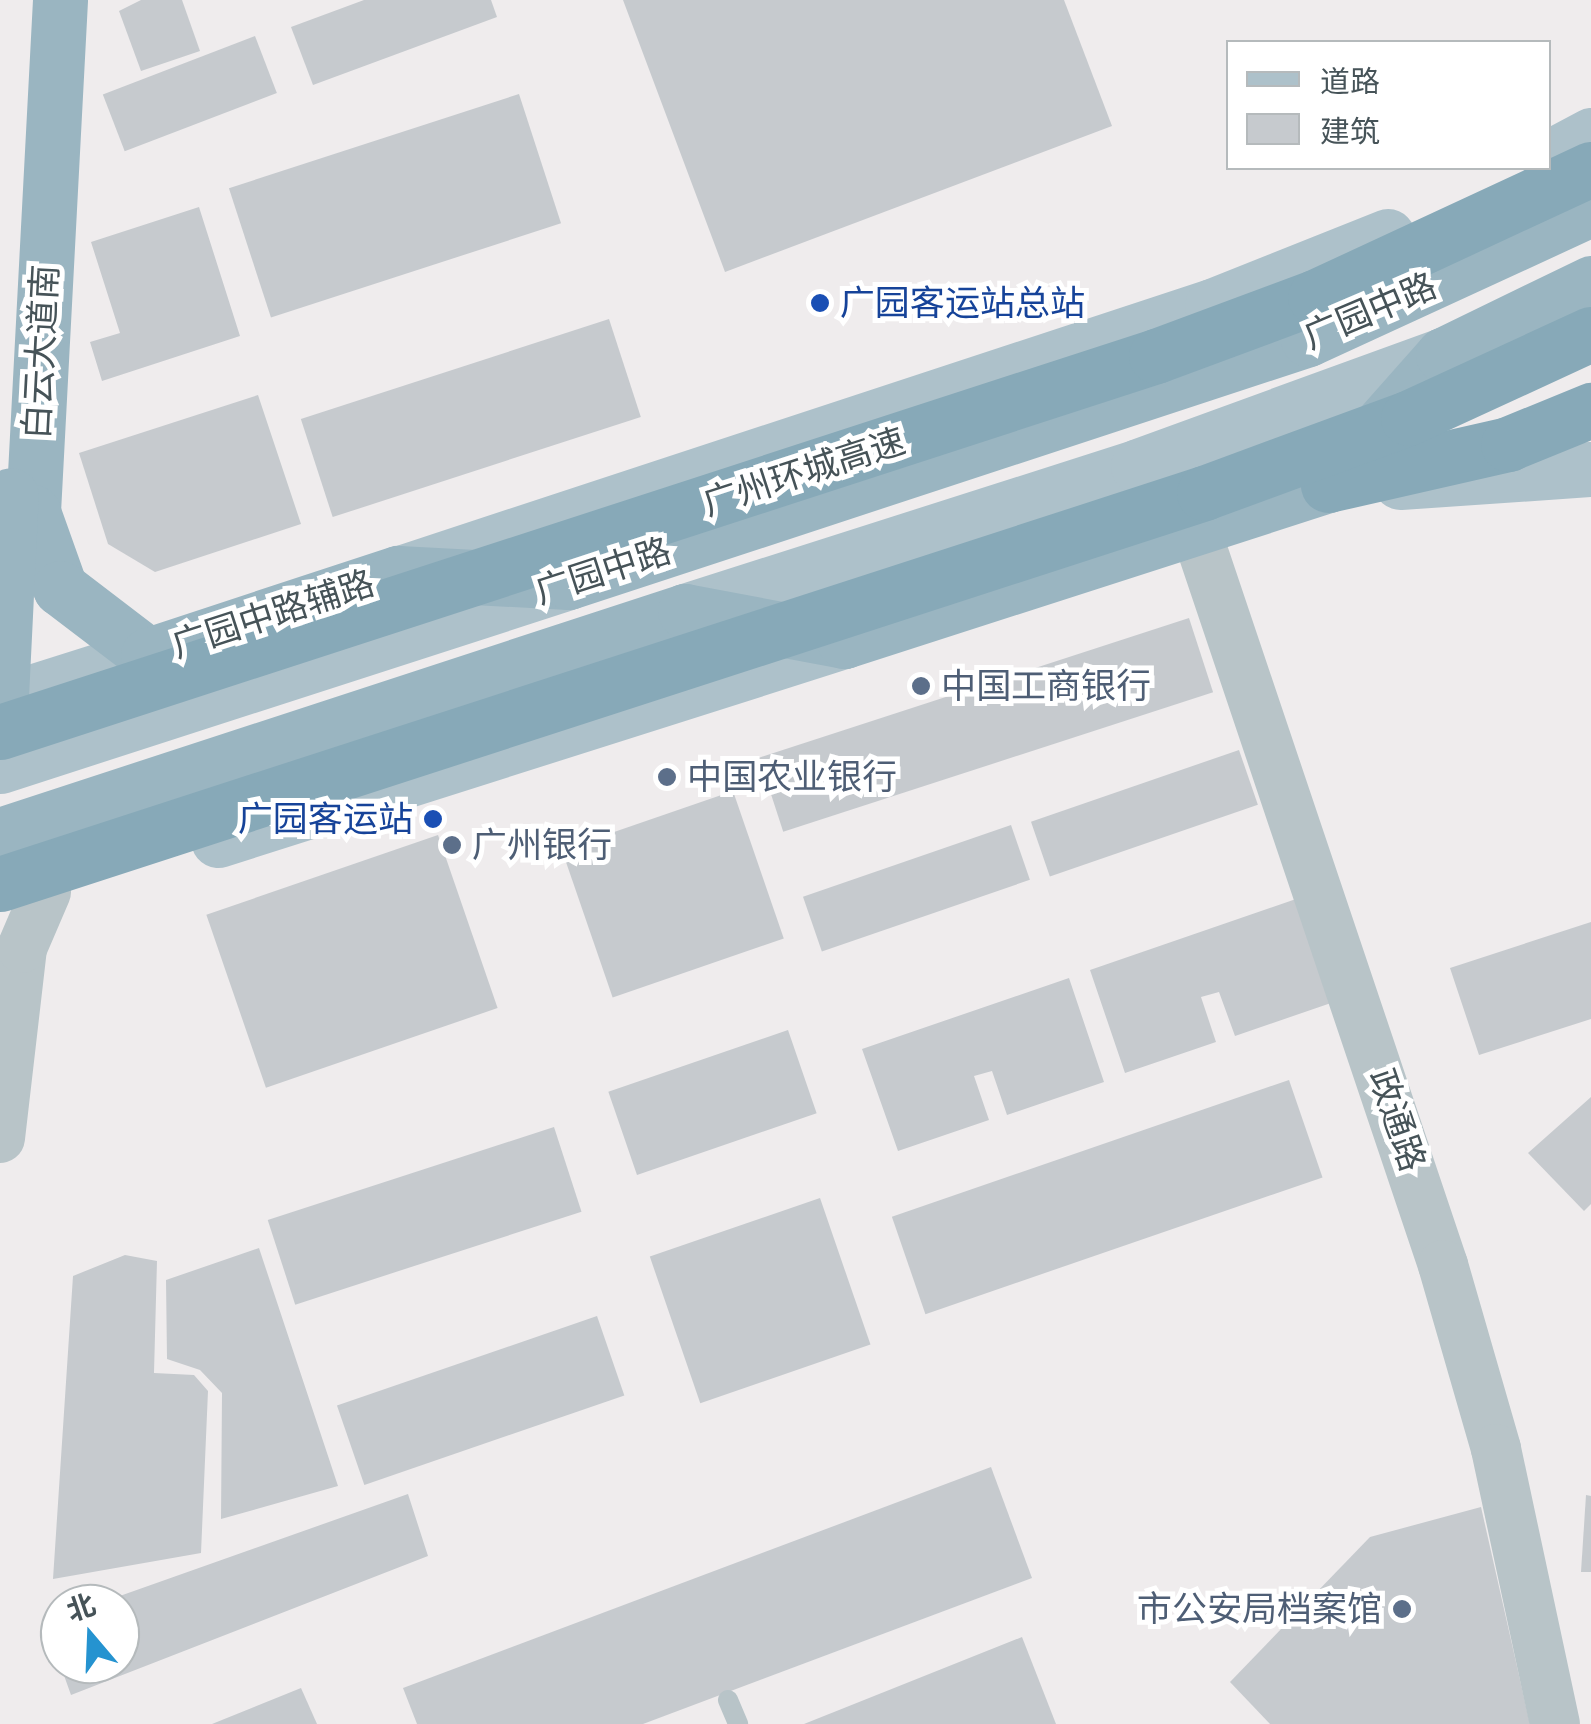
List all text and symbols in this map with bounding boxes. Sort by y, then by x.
legend [1226,40,1551,170]
text: 道路 [1320,63,1380,99]
text: 建筑 [1320,113,1380,149]
street label: 白云大道南 [15,264,67,440]
street label: 广园中路 [1297,264,1443,358]
place label: 广园客运站总站 [840,282,1085,324]
marker: 广园客运站总站 [809,292,831,314]
street label: 广州环城高速 [698,420,910,524]
street label: 广园中路 [530,529,676,613]
street label: 广园中路辅路 [167,562,379,666]
place label: 中国工商银行 [941,665,1151,707]
marker: 中国工商银行 [910,675,932,697]
place label: 中国农业银行 [687,756,897,798]
marker: 中国农业银行 [656,766,678,788]
place label: 广园客运站 [238,798,413,840]
marker: 广园客运站 [422,808,444,830]
place label: 广州银行 [472,824,612,866]
marker: 广州银行 [441,834,463,856]
street label: 政通路 [1360,1064,1434,1176]
north arrow [40,1584,140,1684]
text: 北 [62,1587,99,1627]
place label: 市公安局档案馆 [1137,1588,1382,1630]
marker: 市公安局档案馆 [1391,1598,1413,1620]

